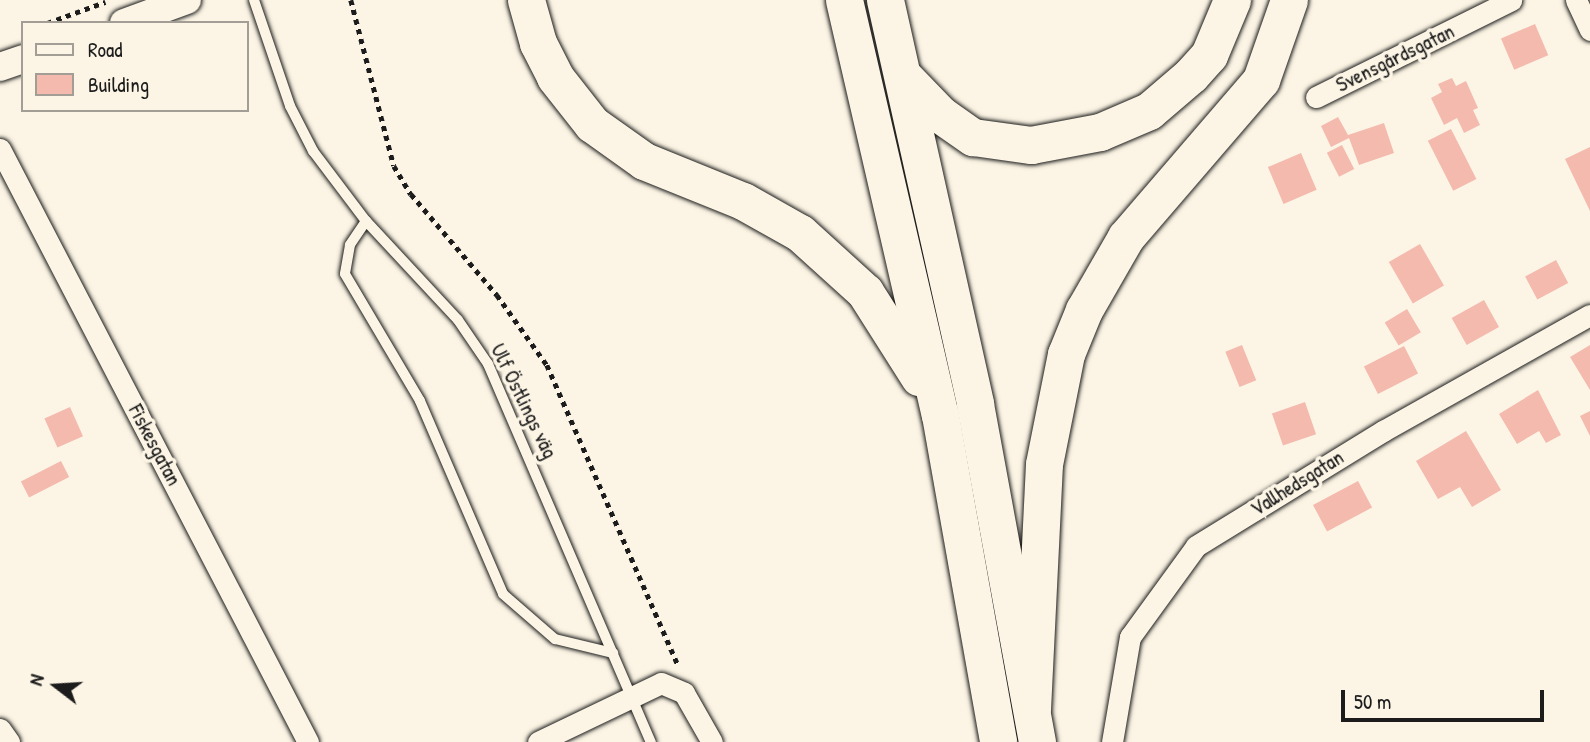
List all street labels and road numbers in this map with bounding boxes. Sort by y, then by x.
street label: Svensgårdsgatan [1332,19,1458,97]
street label: Ulf Östlings väg [485,340,563,462]
street label: Fiskesgatan [123,400,187,490]
street label: Vallhedsgatan [1246,444,1348,522]

